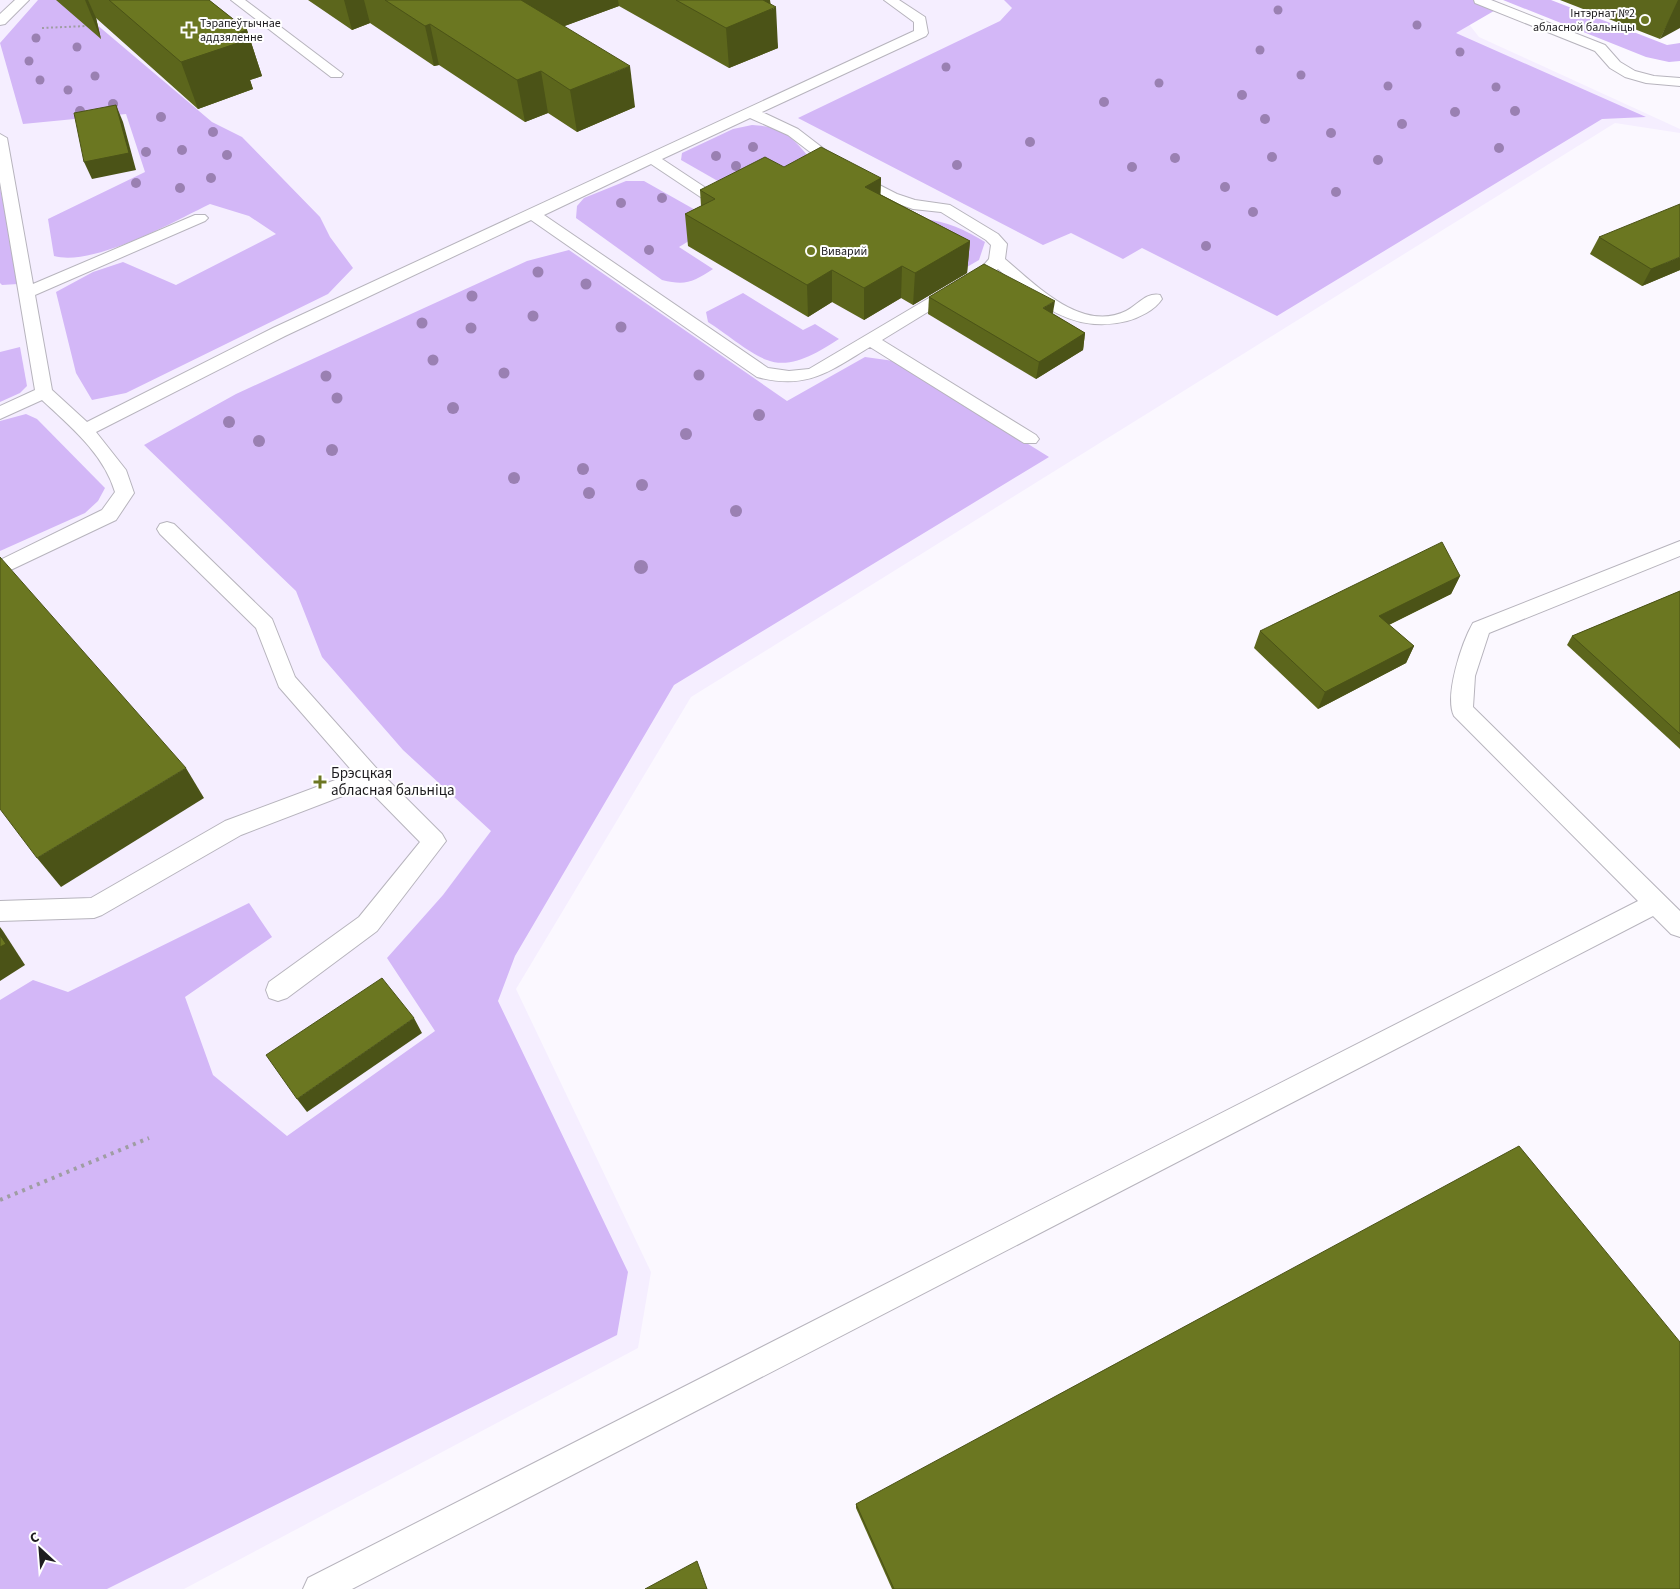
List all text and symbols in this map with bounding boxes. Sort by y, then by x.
place label: Інтэрнат №2 абласной бальніцы [1533,5,1635,36]
marker: Інтэрнат №2 абласной бальніцы [1639,14,1651,26]
place label: Тэрапеўтычнае аддзяленне [200,15,281,46]
marker: Тэрапеўтычнае аддзяленне [182,23,196,37]
place label: Виварий [821,243,867,260]
marker: Виварий [805,245,817,257]
place label: Брэсцкая абласная бальніца [331,763,455,801]
marker: Брэсцкая абласная бальніца [313,775,327,789]
north arrow [15,1524,65,1574]
text: С [27,1527,43,1549]

